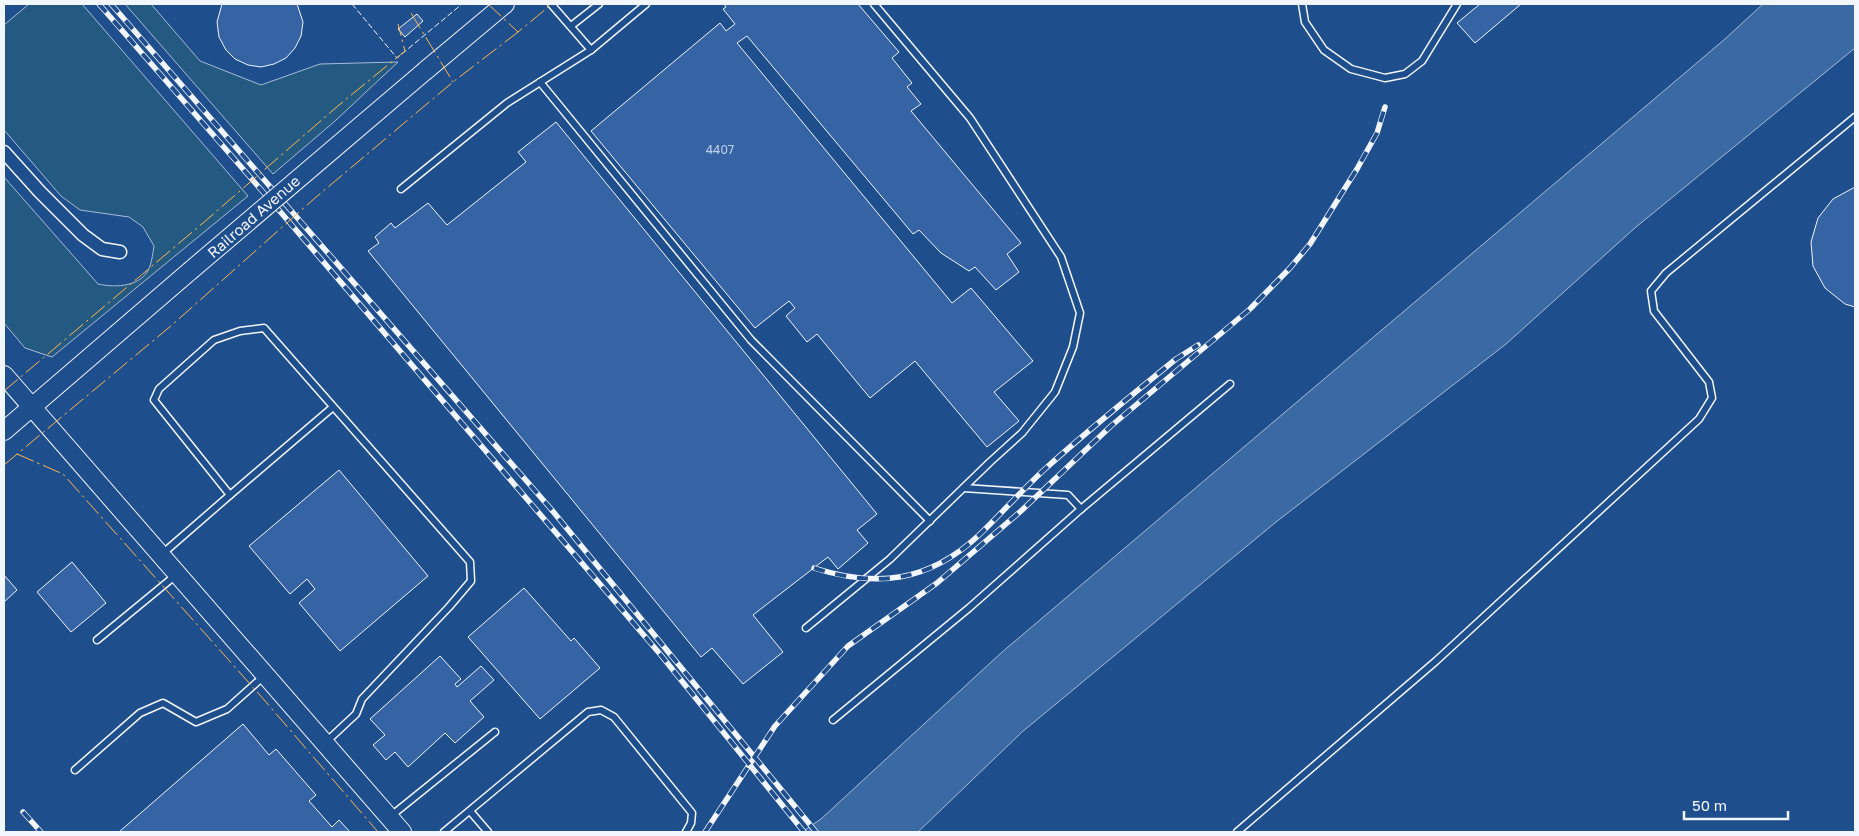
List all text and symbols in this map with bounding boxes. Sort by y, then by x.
house number: 4407 [706,142,734,157]
street label: Railroad Avenue [203,171,303,261]
scale bar [1684,788,1788,820]
text: 50 m [1692,796,1727,814]

